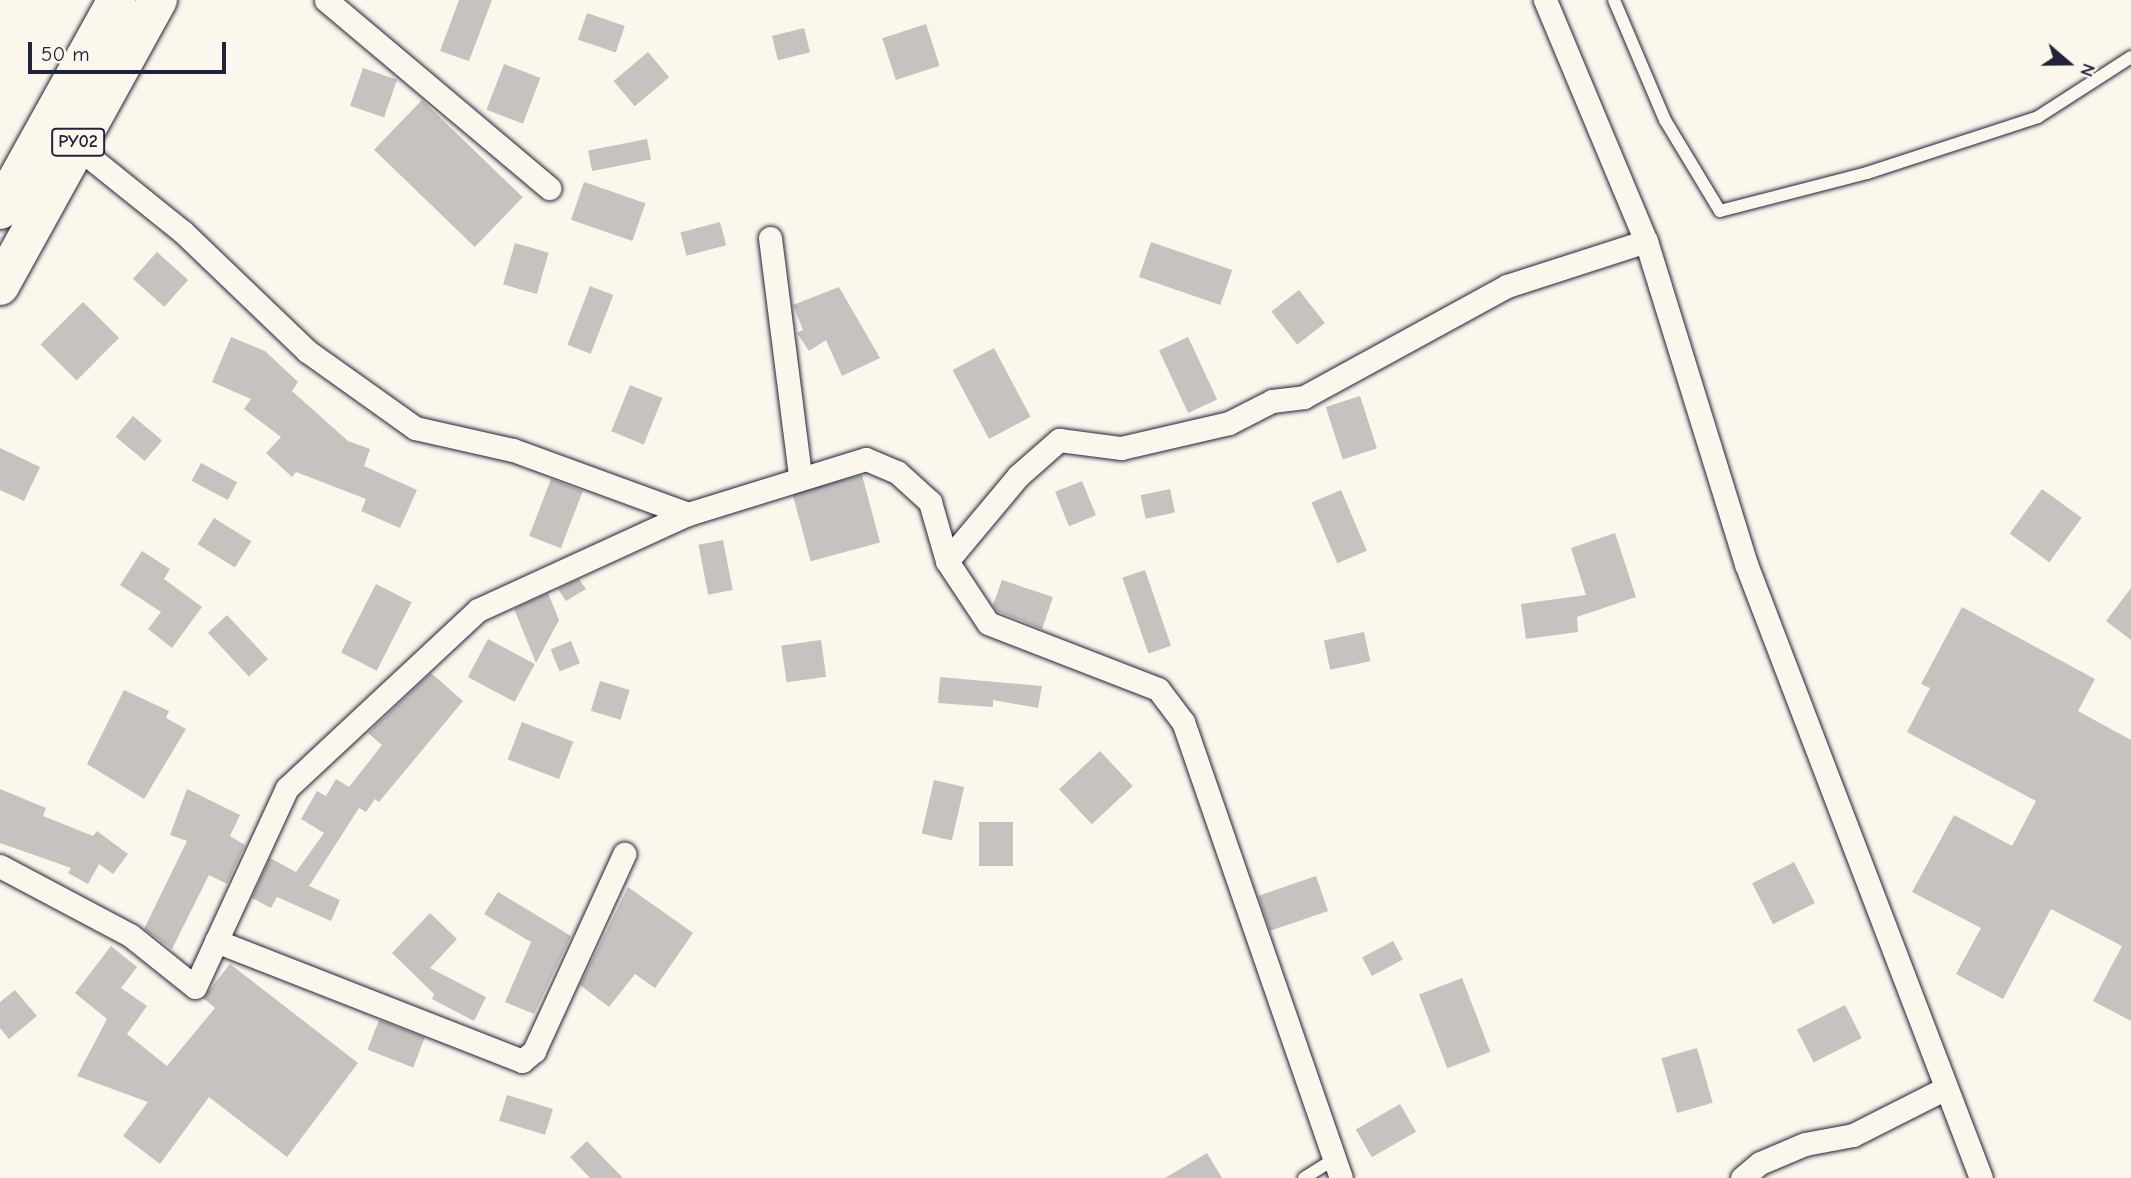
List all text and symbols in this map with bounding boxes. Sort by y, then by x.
scale bar [32,28,229,72]
north arrow [2033,28,2103,98]
text: 50 m [41,42,90,66]
text: N [2075,61,2100,80]
road number: PY02 [50,127,106,156]

